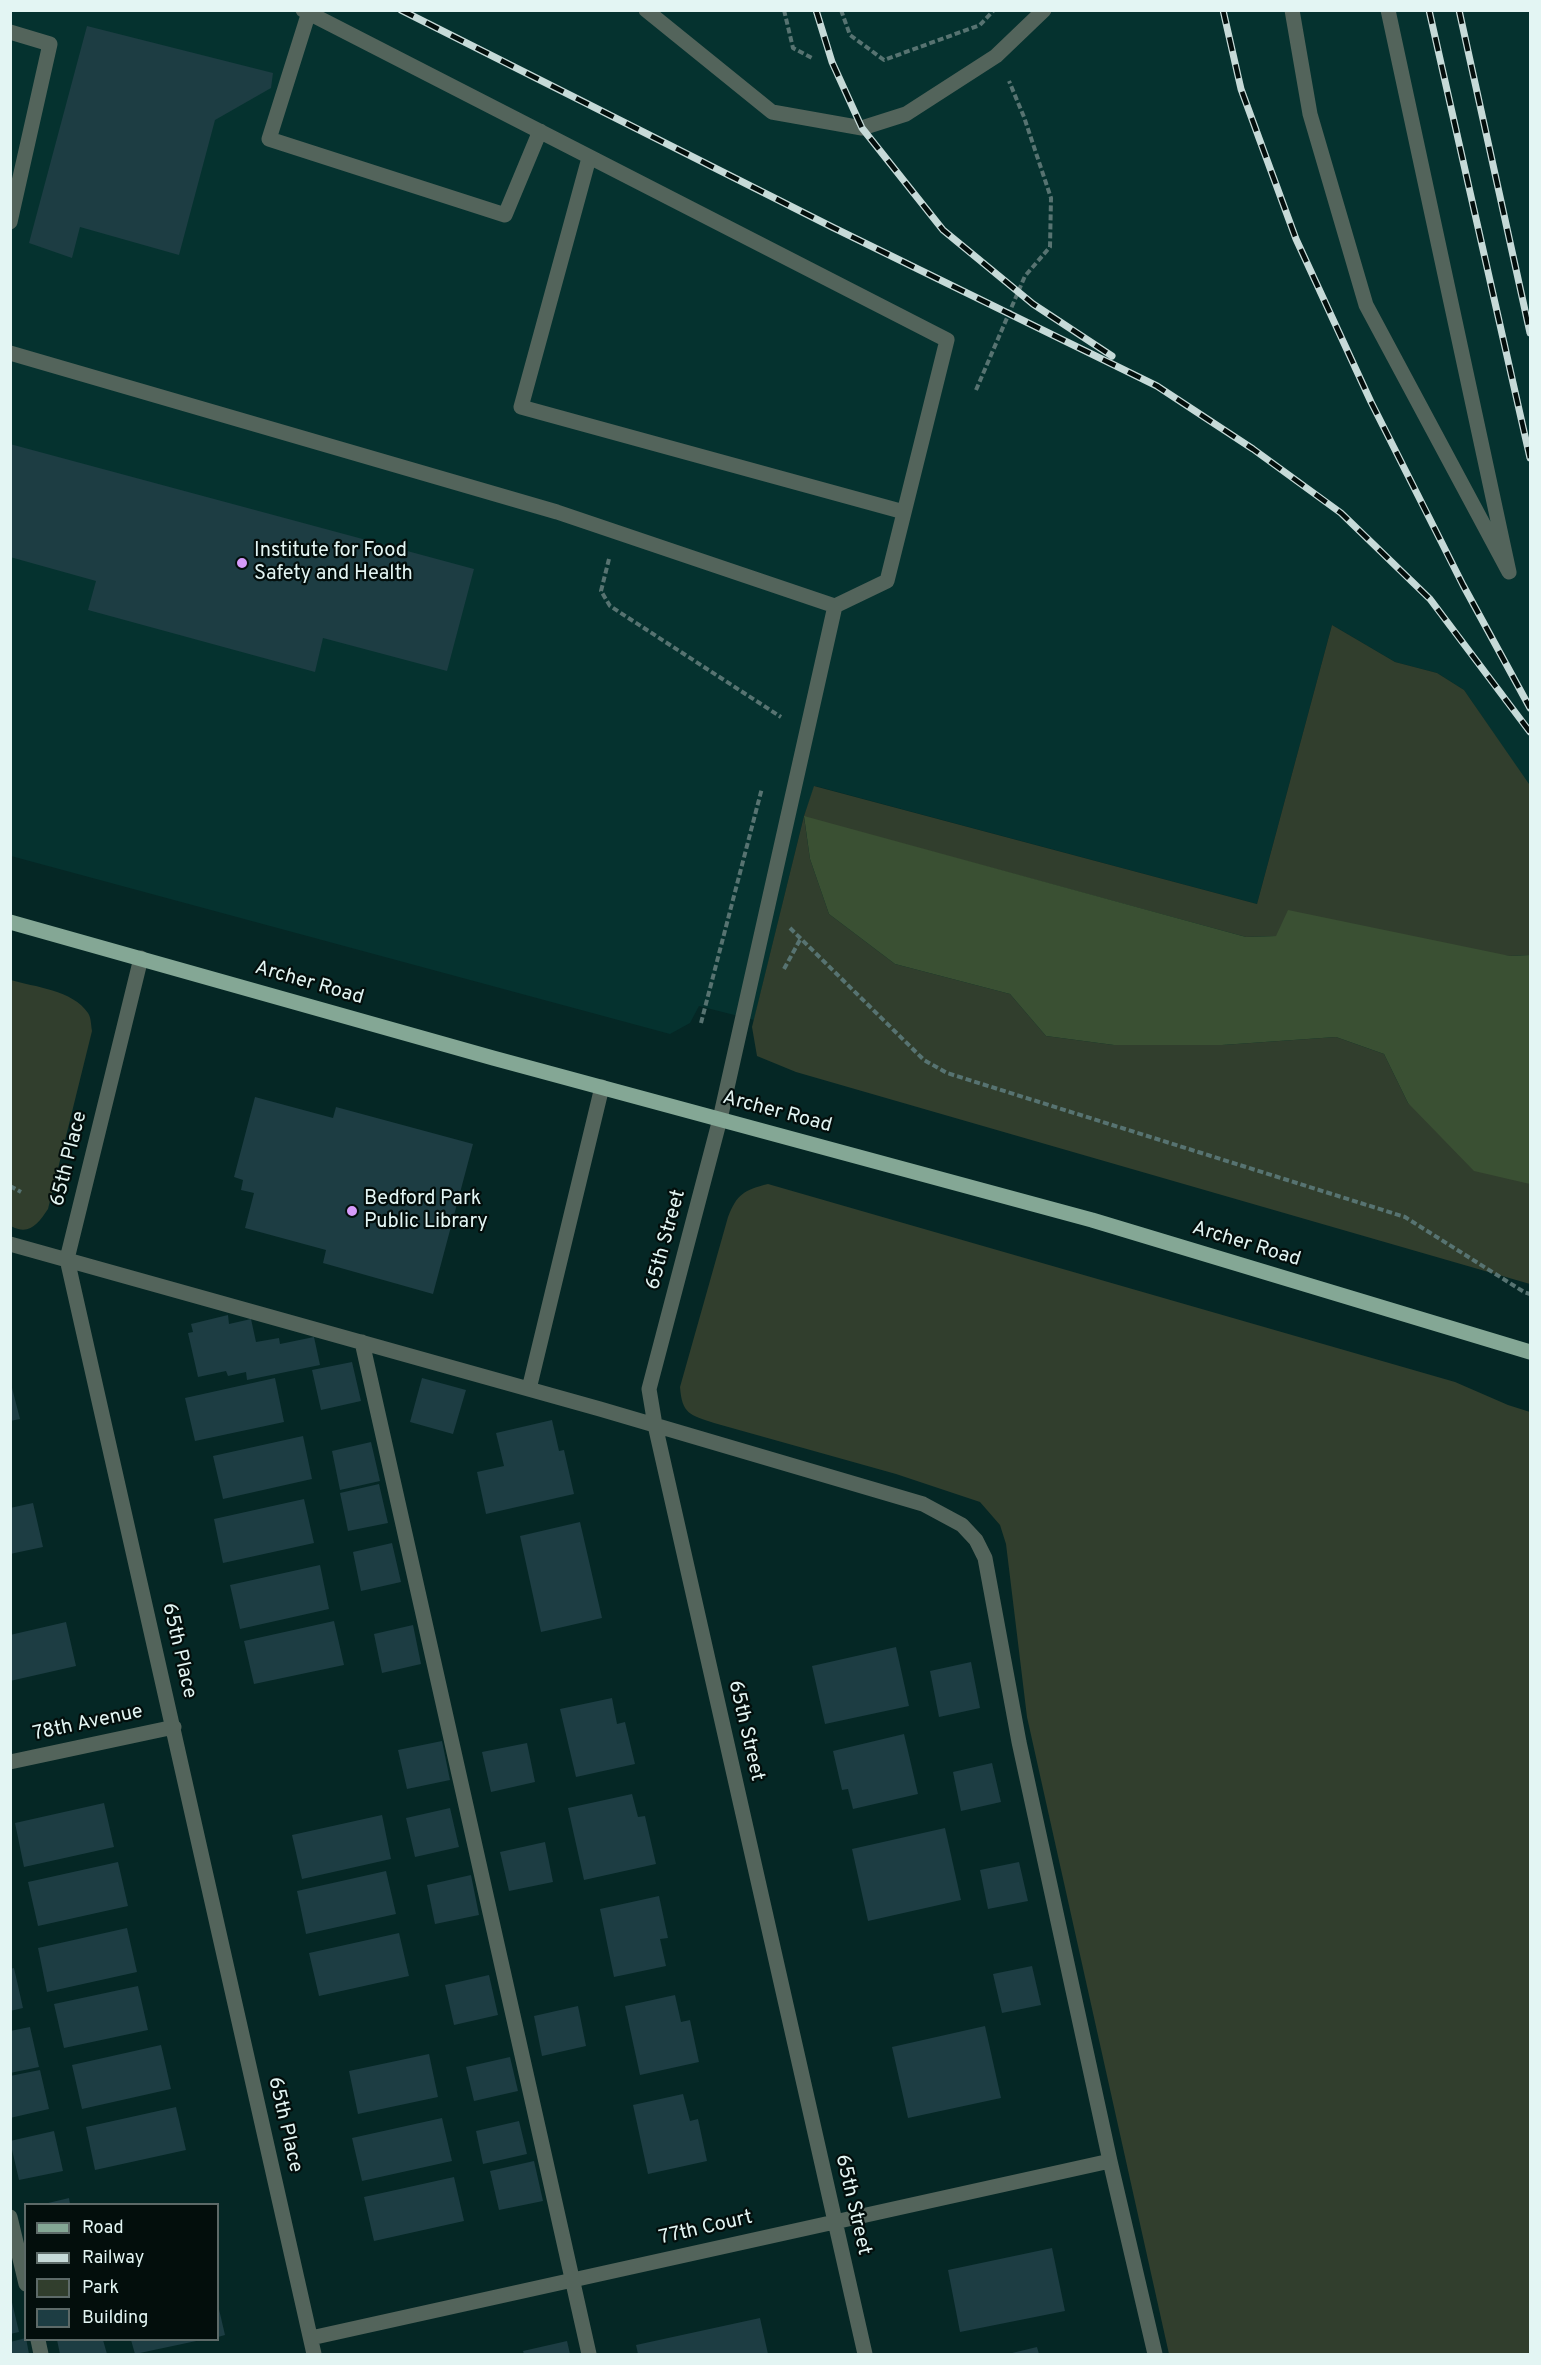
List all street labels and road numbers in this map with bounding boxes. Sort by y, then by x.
street label: Archer Road [252,957,366,1011]
street label: Archer Road [720,1087,834,1139]
street label: 65th Place [47,1109,93,1209]
street label: 65th Street [642,1187,692,1293]
street label: Archer Road [1189,1217,1303,1273]
street label: 65th Place [155,1601,201,1701]
street label: 65th Street [722,1678,768,1784]
street label: 78th Avenue [31,1701,145,1747]
street label: 65th Place [261,2075,307,2175]
street label: 65th Street [829,2152,875,2258]
street label: 77th Court [657,2207,755,2251]

